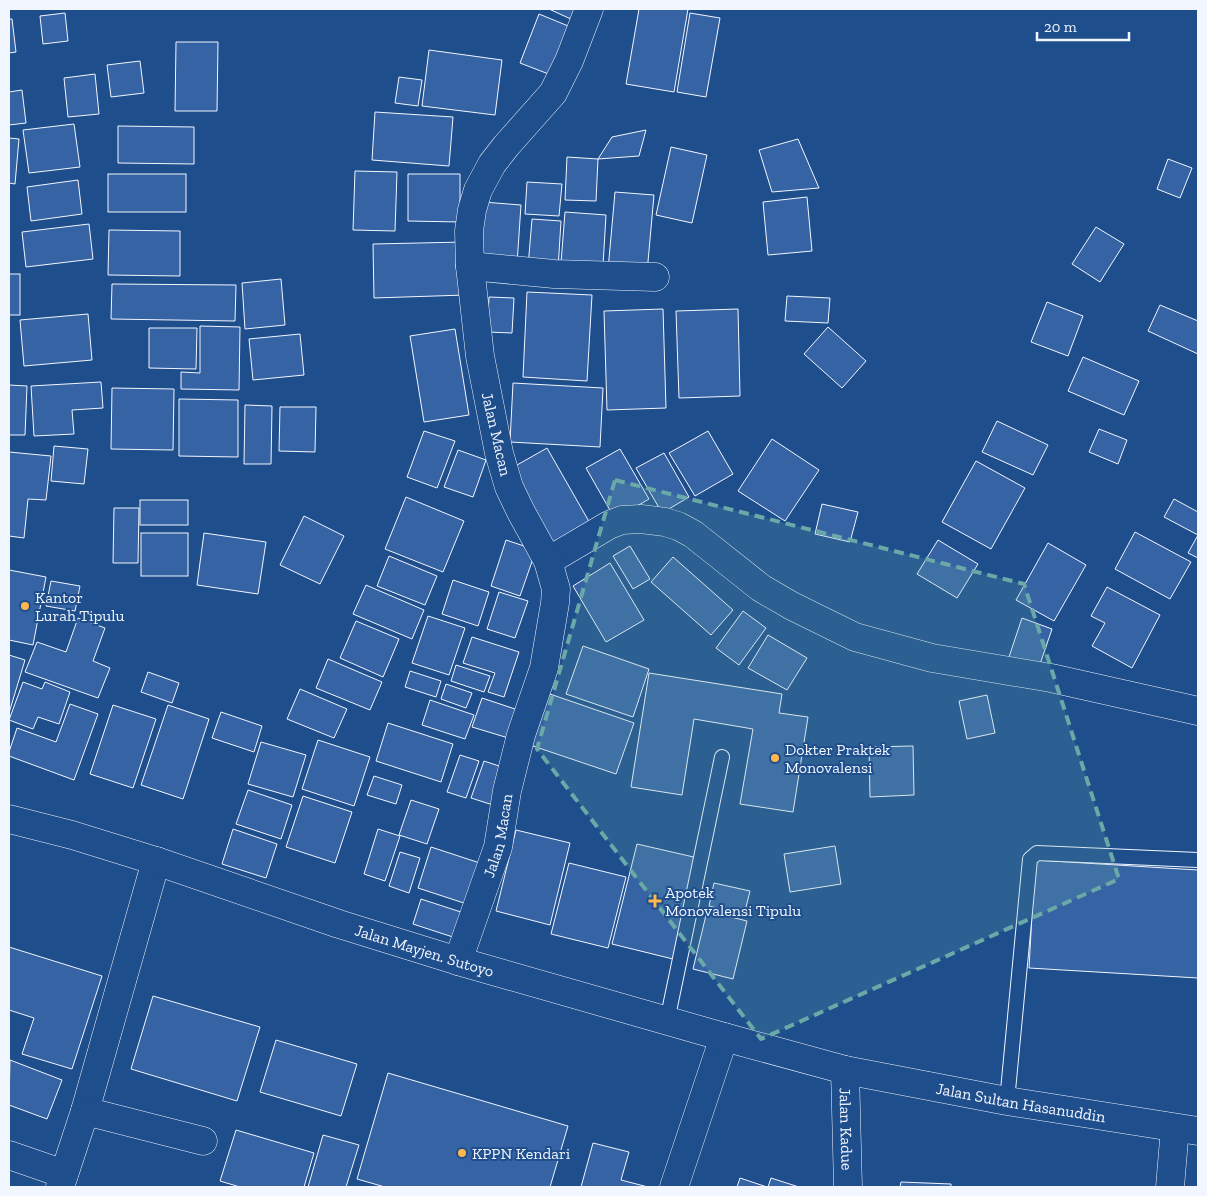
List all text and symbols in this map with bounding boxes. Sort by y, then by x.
scale bar [1037,10,1130,42]
text: 20 m [1044,18,1077,36]
street label: Jalan Macan [478,390,516,479]
place label: Kantor Lurah Tipulu [35,588,125,625]
marker: Kantor Lurah Tipulu [19,600,31,612]
place label: Dokter Praktek Monovalensi [785,740,891,777]
marker: Dokter Praktek Monovalensi [769,752,781,764]
street label: Jalan Macan [479,792,517,880]
place label: Apotek Monovalensi Tipulu [665,883,801,920]
marker: Apotek Monovalensi Tipulu [649,895,661,907]
street label: Jalan Mayjen. Sutoyo [353,921,496,981]
street label: Jalan Sultan Hasanuddin [935,1079,1108,1126]
street label: Jalan Kadue [835,1087,857,1171]
place label: KPPN Kendari [472,1144,571,1163]
marker: KPPN Kendari [456,1147,468,1159]

